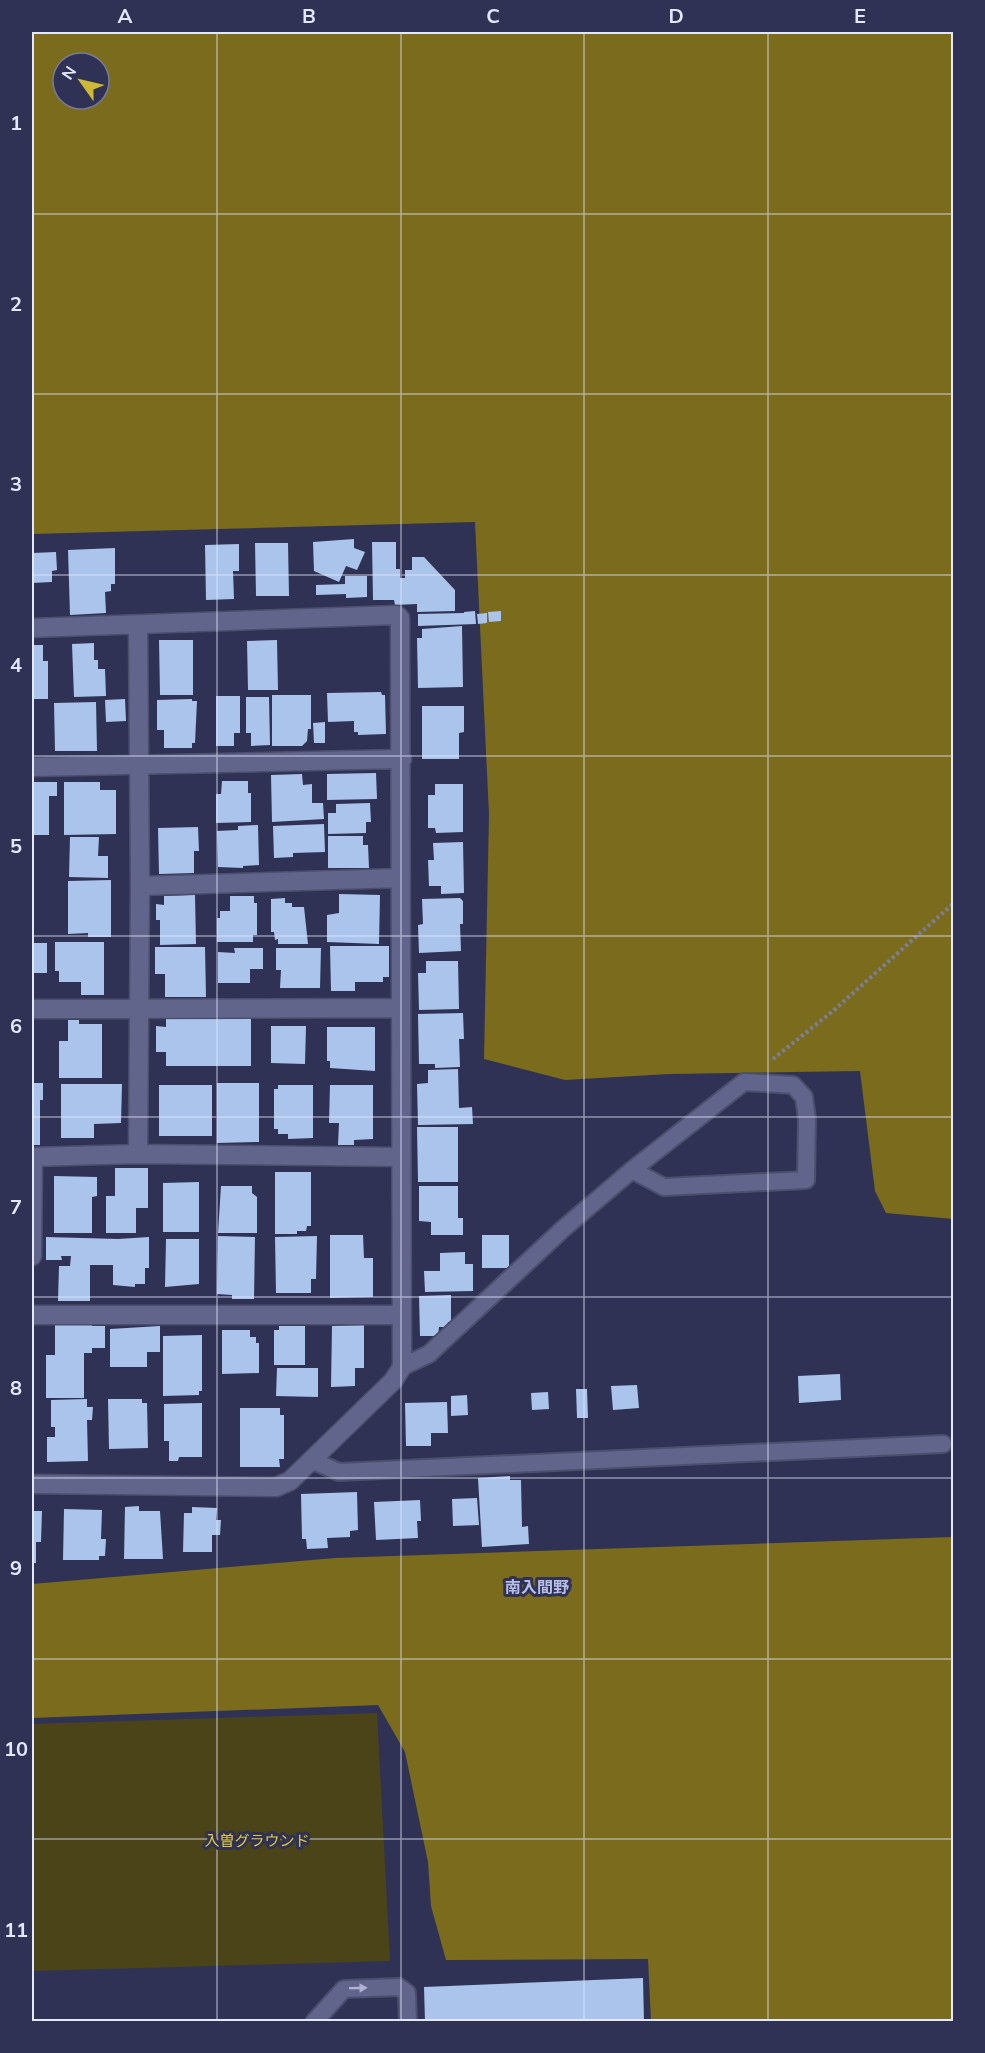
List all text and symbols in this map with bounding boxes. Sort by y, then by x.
text: A [118,3,133,28]
text: B [302,3,316,28]
text: C [486,3,500,28]
text: D [668,3,684,28]
text: E [854,3,866,28]
north arrow [51,51,111,111]
text: N [57,62,80,83]
text: 1 [10,110,22,135]
text: 2 [10,291,22,316]
text: 3 [10,471,22,496]
text: 4 [10,652,22,677]
text: 5 [10,833,22,858]
text: 6 [10,1013,22,1038]
text: 7 [10,1194,22,1219]
text: 8 [10,1375,22,1400]
text: 9 [10,1555,22,1580]
district label: 南入間野 [505,1577,569,1597]
text: 10 [4,1736,28,1761]
park label: 入曽グラウンド [204,1831,310,1850]
text: 11 [4,1917,28,1942]
one-way arrow [349,1983,368,1993]

